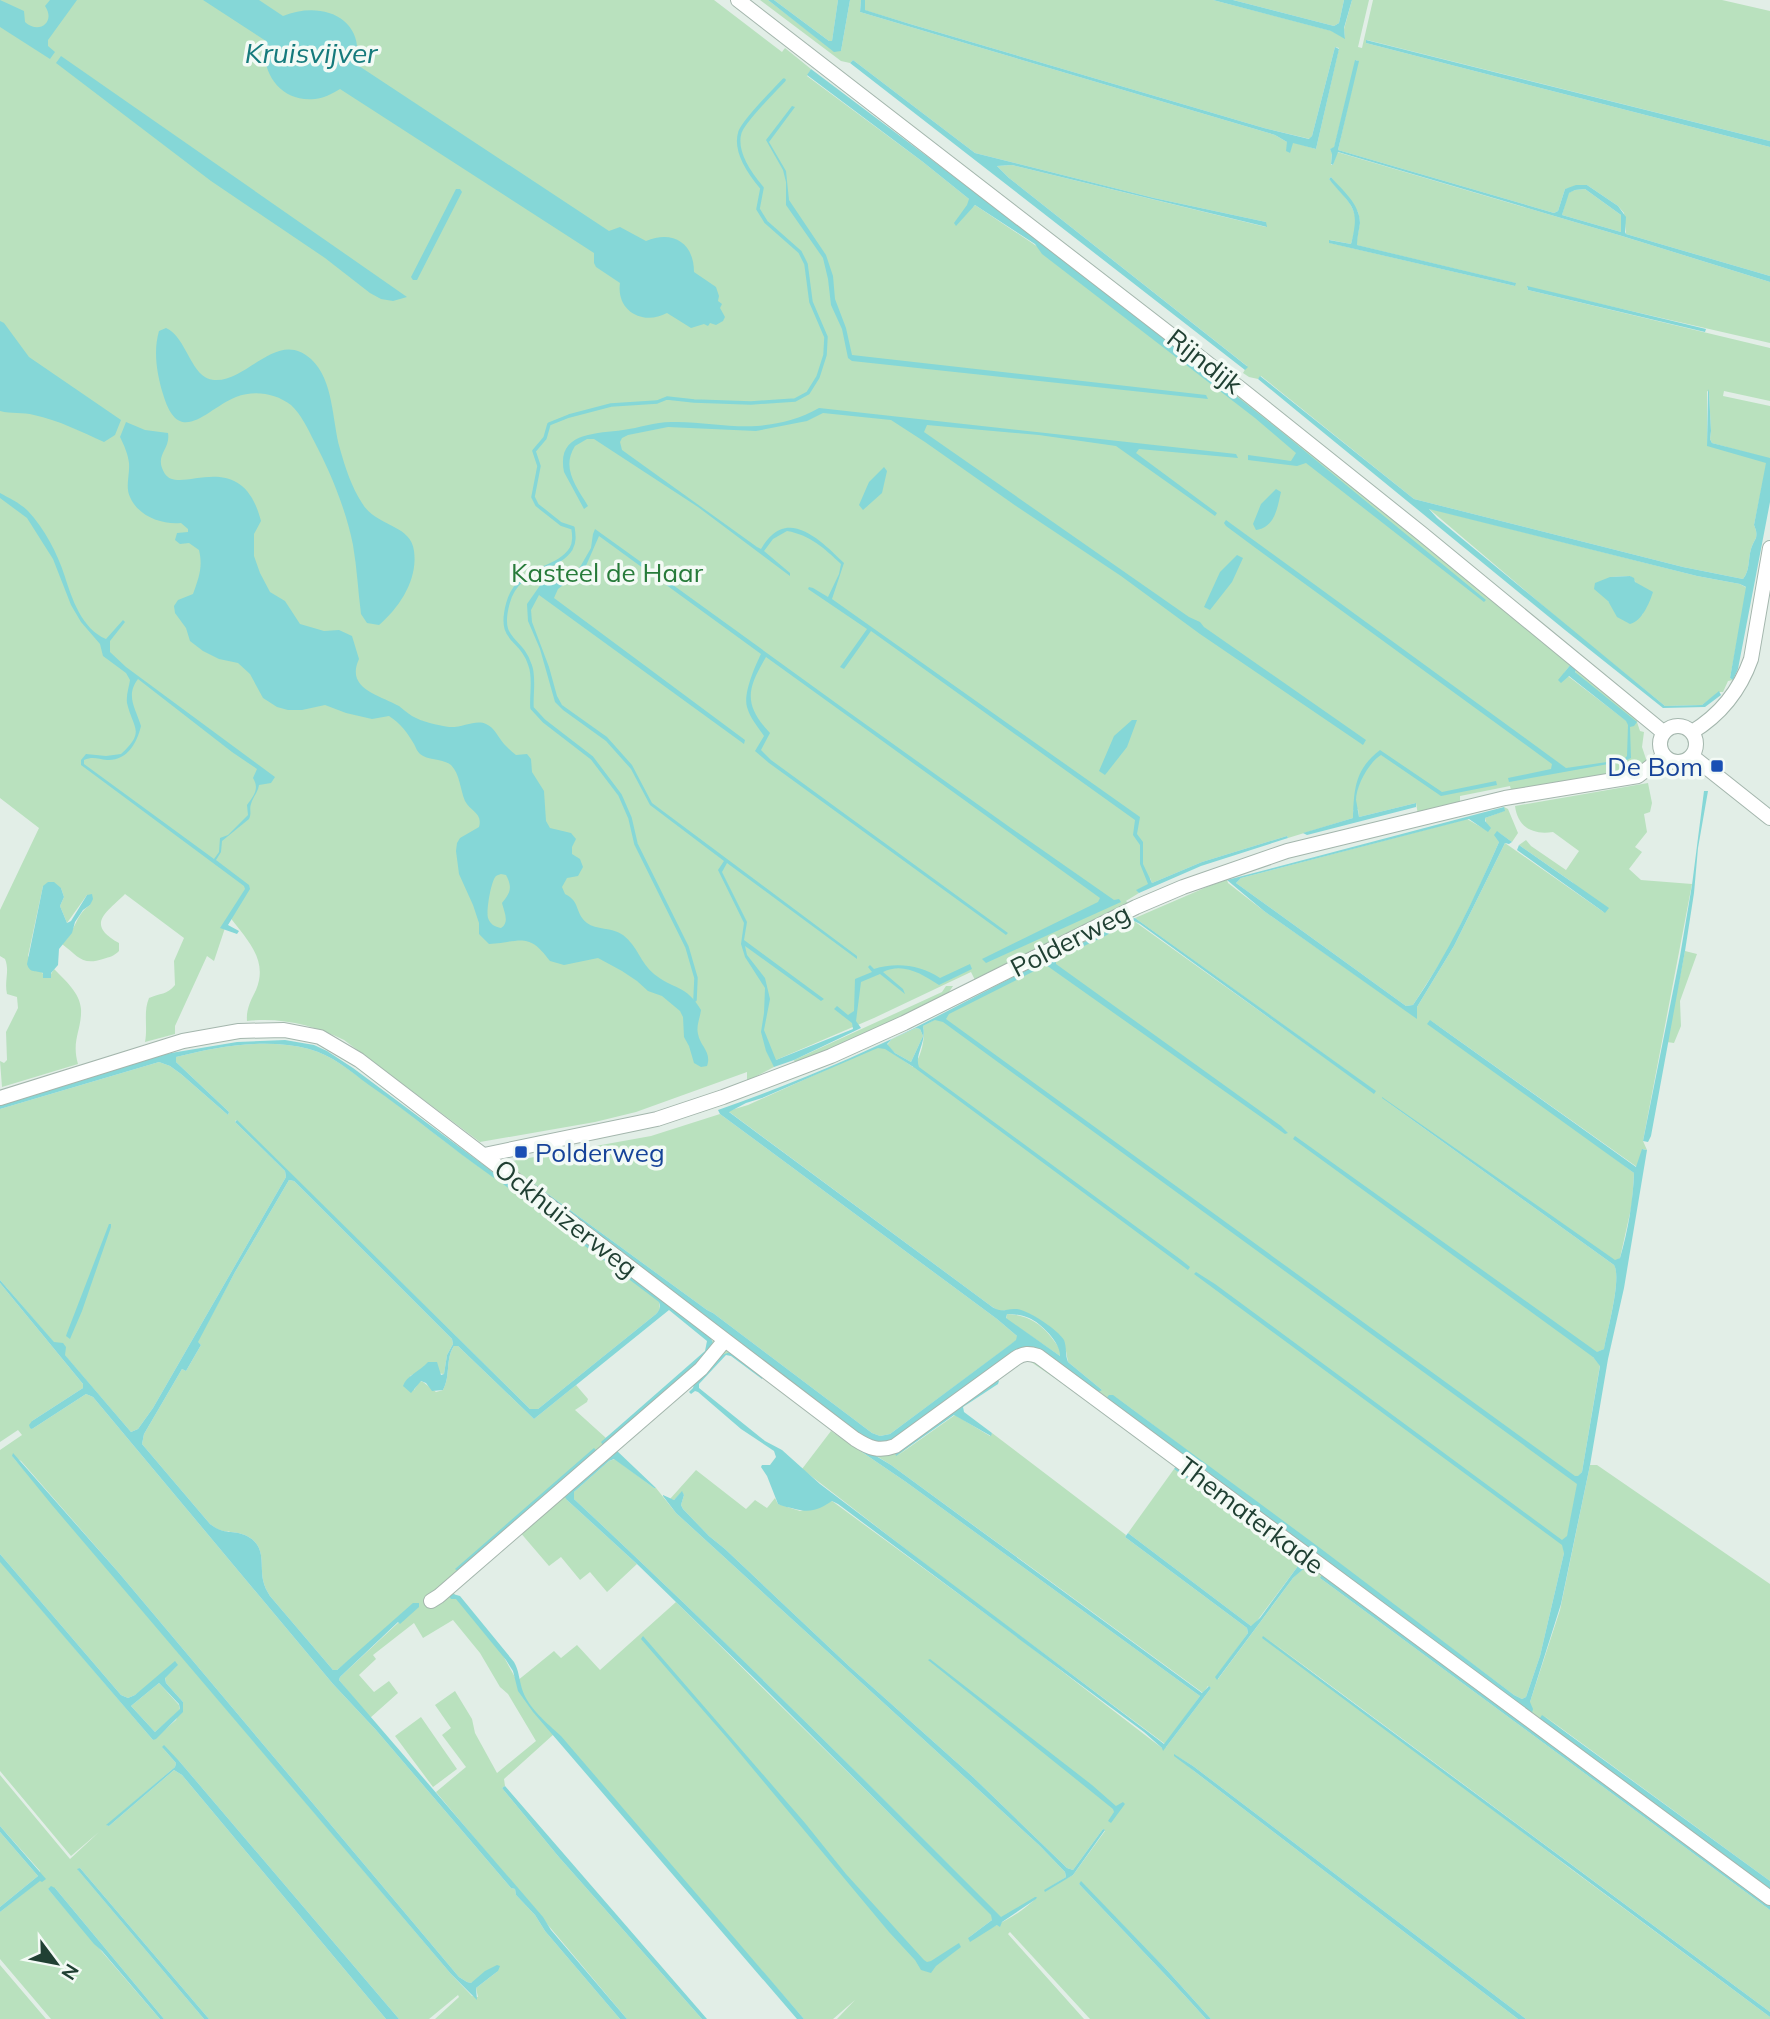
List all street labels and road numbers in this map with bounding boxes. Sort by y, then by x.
street label: Rijndijk [1161,321,1250,401]
street label: Polderweg [1005,896,1135,984]
street label: Ockhuizerweg [488,1152,644,1284]
street label: Thematerkade [1171,1449,1331,1581]

